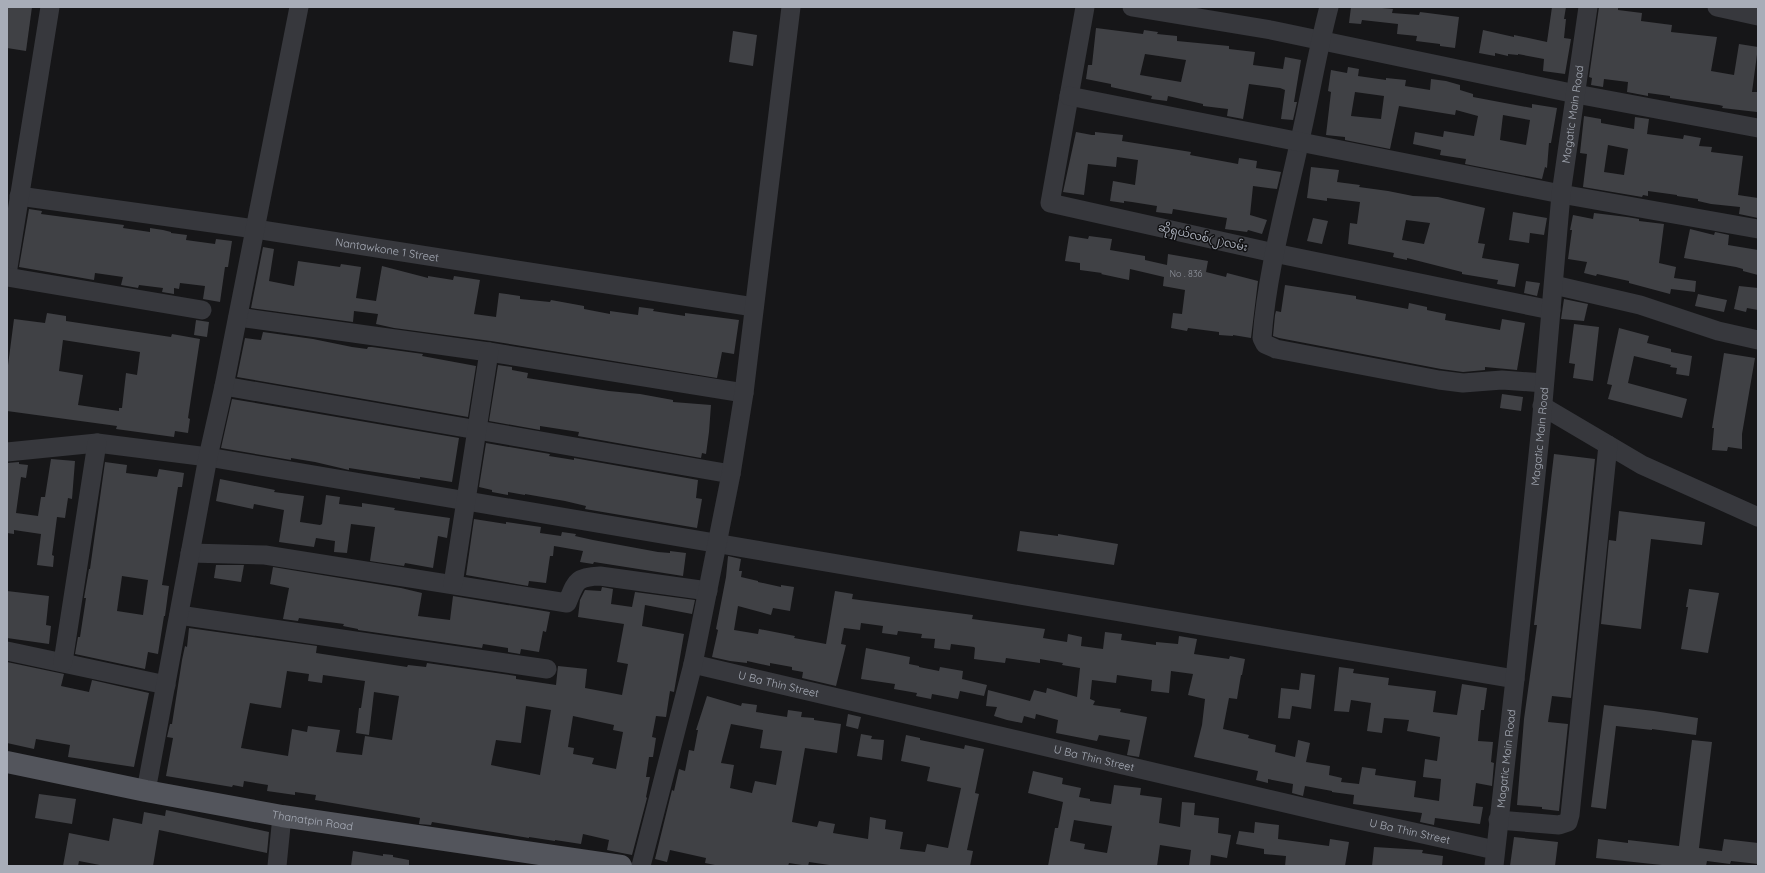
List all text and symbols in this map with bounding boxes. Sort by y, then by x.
street label: Magatic Main Road [1559,64,1587,164]
street label: ဆိုရှယ်လစ်(၂)လမ်း [1156,220,1249,256]
street label: Nantawkone 1 Street [334,235,440,265]
house number: No . 836 [1170,268,1203,279]
street label: Magatic Main Road [1528,387,1551,486]
street label: U Ba Thin Street [737,668,821,700]
street label: Magatic Main Road [1494,709,1519,809]
street label: U Ba Thin Street [1052,742,1136,774]
street label: Thanatpin Road [271,807,354,833]
street label: U Ba Thin Street [1368,815,1452,847]

